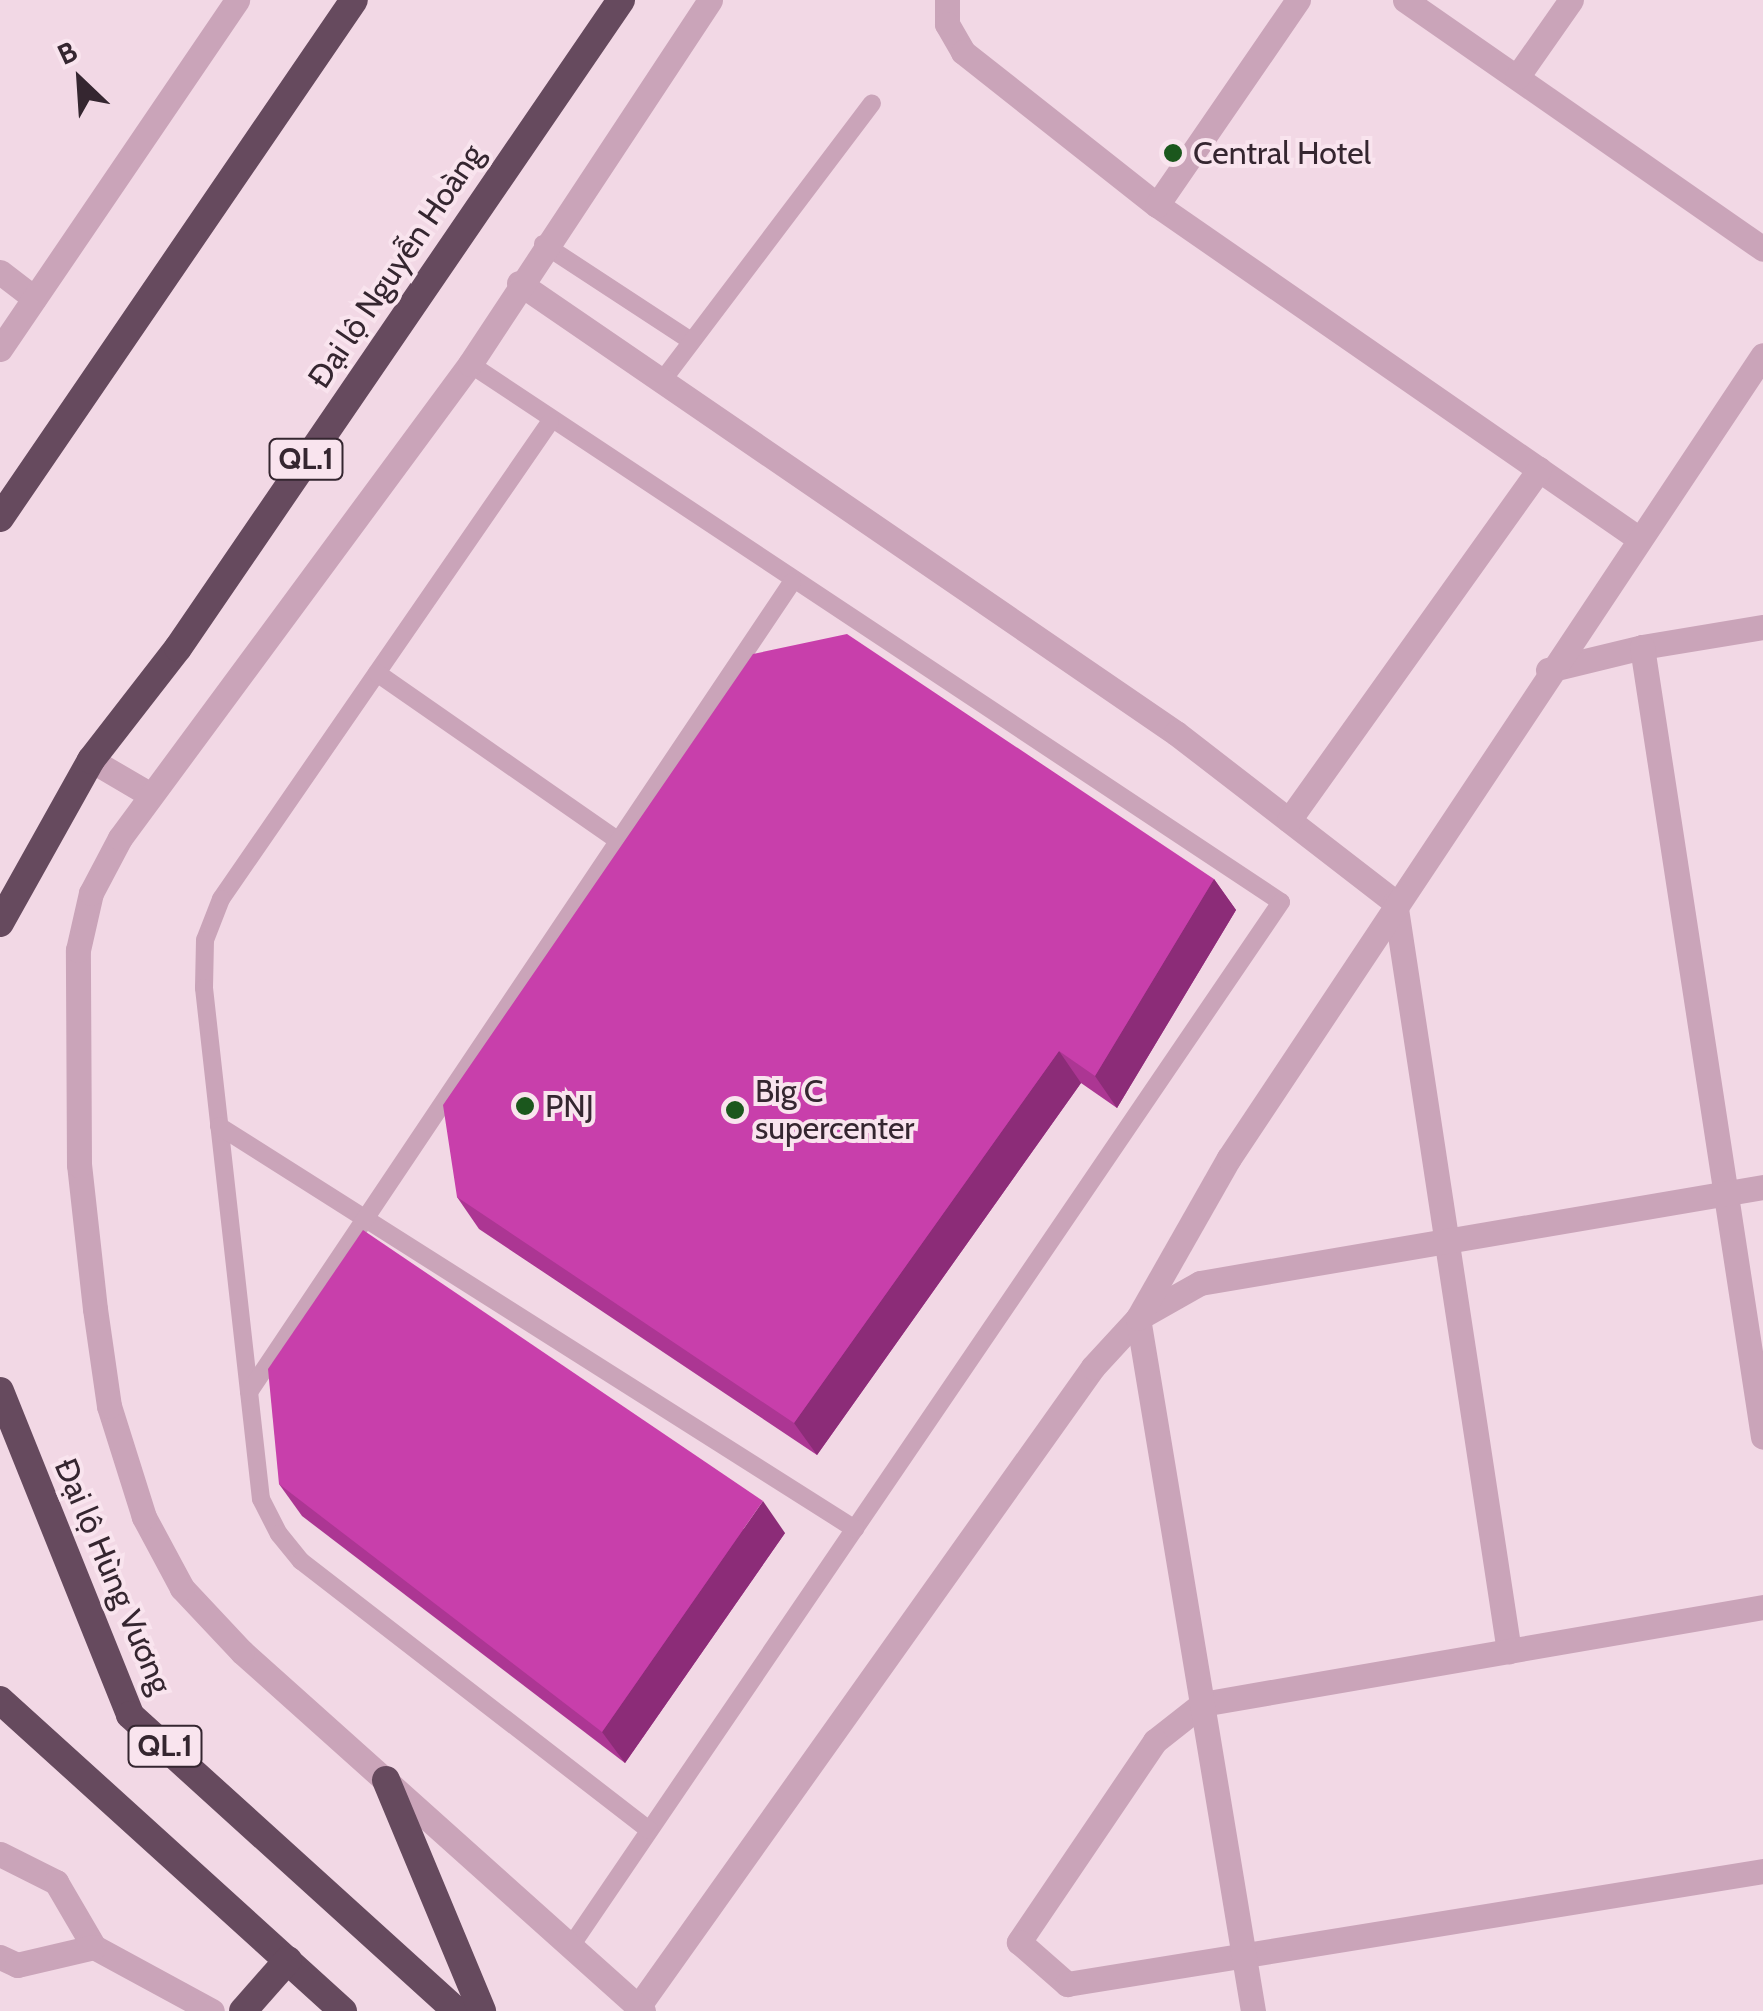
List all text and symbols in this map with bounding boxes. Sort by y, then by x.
north arrow [30,30,130,130]
text: B [52,34,82,72]
place label: Central Hotel [1193,134,1371,172]
street label: Đại lộ Nguyễn Hoàng [300,137,492,395]
marker: Central Hotel [1162,142,1184,164]
road number: QL.1 [268,434,344,484]
place label: Big C supercenter [755,1073,914,1148]
place label: PNJ [545,1087,594,1125]
marker: PNJ [514,1095,536,1117]
marker: Big C supercenter [724,1099,746,1121]
street label: Đại lộ Hùng Vương [46,1453,180,1699]
road number: QL.1 [128,1721,202,1771]

